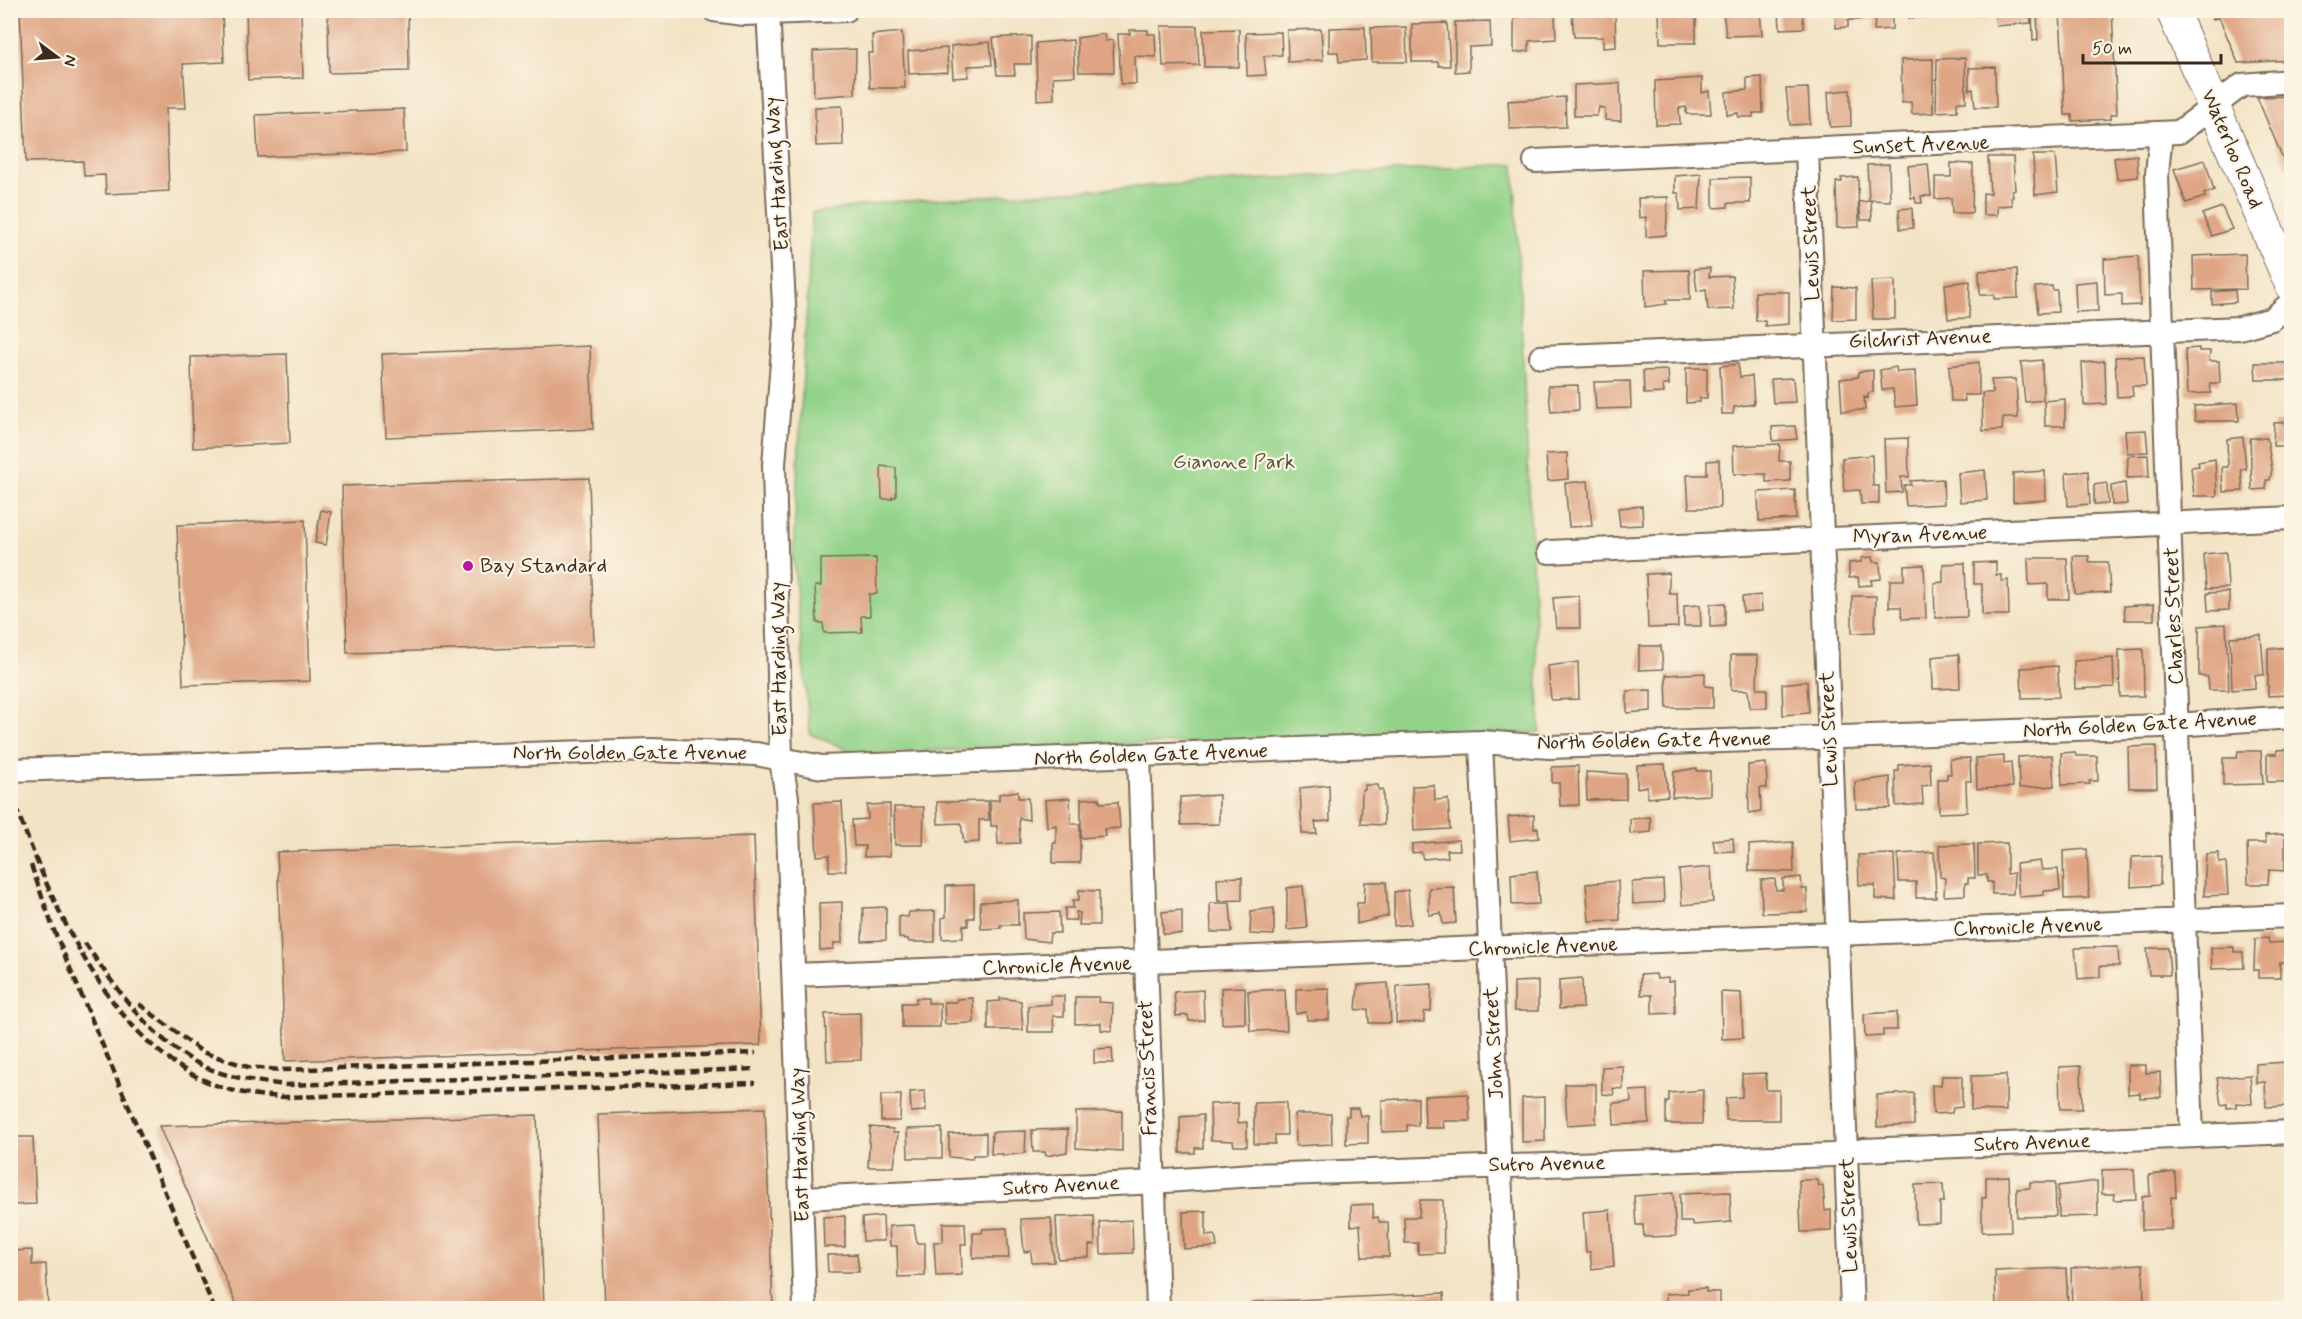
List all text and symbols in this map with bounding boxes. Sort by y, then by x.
north arrow [27,27,87,87]
scale bar [2083,27,2221,65]
text: 50 m [2092,37,2132,61]
text: N [58,53,82,69]
street label: Waterloo Road [2194,85,2270,213]
street label: East Harding Way [758,96,798,252]
street label: Sunset Avenue [1852,129,1990,161]
street label: Lewis Street [1795,184,1827,301]
street label: Gilchrist Avenue [1848,323,1992,355]
park label: Gianone Park [1173,448,1295,476]
street label: Myran Avenue [1852,519,1988,551]
street label: Charles Street [2158,546,2190,685]
place label: Bay Standard [480,552,607,580]
marker: Bay Standard [461,559,475,573]
street label: East Harding Way [764,581,796,737]
street label: Lewis Street [1813,670,1845,787]
street label: North Golden Gate Avenue [2022,705,2258,745]
street label: North Golden Gate Avenue [1537,725,1771,757]
street label: North Golden Gate Avenue [1033,737,1269,773]
street label: North Golden Gate Avenue [513,739,747,767]
street label: Chronicle Avenue [1953,910,2104,944]
street label: Chronicle Avenue [1468,930,1619,964]
street label: Chronicle Avenue [982,949,1133,983]
street label: John Street [1477,985,1511,1100]
street label: Francis Street [1132,999,1164,1137]
street label: East Harding Way [783,1067,819,1223]
street label: Sutro Avenue [1973,1127,2091,1159]
street label: Sutro Avenue [1488,1149,1606,1179]
street label: Lewis Street [1833,1156,1865,1273]
street label: Sutro Avenue [1002,1169,1120,1203]

